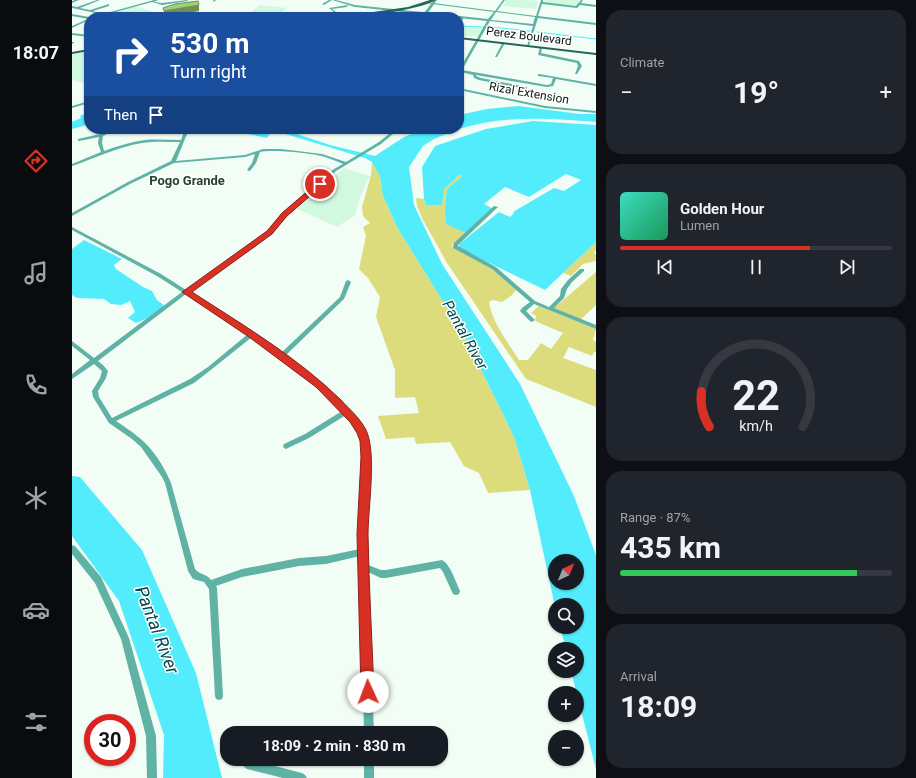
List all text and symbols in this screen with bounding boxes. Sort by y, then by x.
street label: Perez Boulevard [485,24,573,48]
text: 530 m [170,27,249,60]
icon: right [104,28,156,80]
text: 18:07 [13,42,59,63]
text: Climate [620,55,664,70]
text: Turn right [170,61,247,82]
text: 19° [733,75,779,110]
street label: Rizal Extension [488,79,570,107]
text: − [620,80,633,105]
text: + [880,80,892,105]
icon: arrive [145,104,167,126]
text: Then [104,106,137,124]
icon: directions [22,147,50,175]
pin [303,167,337,201]
district label: Pogo Grande [149,173,225,188]
icon: arrive [309,173,331,195]
text: Golden Hour [680,200,764,218]
text: Lumen [680,218,719,233]
icon: previous [654,256,676,278]
icon: pause [745,256,767,278]
icon: next [836,256,858,278]
icon: music [22,259,50,287]
water label: Pantal River [438,297,492,374]
icon: phone [22,371,50,399]
text: 22 [732,371,780,420]
text: km/h [739,418,773,434]
icon: climate [22,484,50,512]
text: Range · 87% [620,510,690,525]
text: 435 km [620,530,721,565]
north arrow [548,554,584,590]
map controls [548,554,584,766]
water label: Pantal River [131,583,184,678]
icon: car [22,596,50,624]
button: search [548,598,584,634]
button: layers [548,642,584,678]
text: Arrival [620,669,657,684]
position arrow [347,671,389,713]
button: + [548,686,584,722]
text: 18:09 [620,689,697,724]
icon: filters [22,708,50,736]
speed limit sign: 30 [84,714,136,766]
button: − [548,730,584,766]
text: 18:09 · 2 min · 830 m [263,737,405,755]

